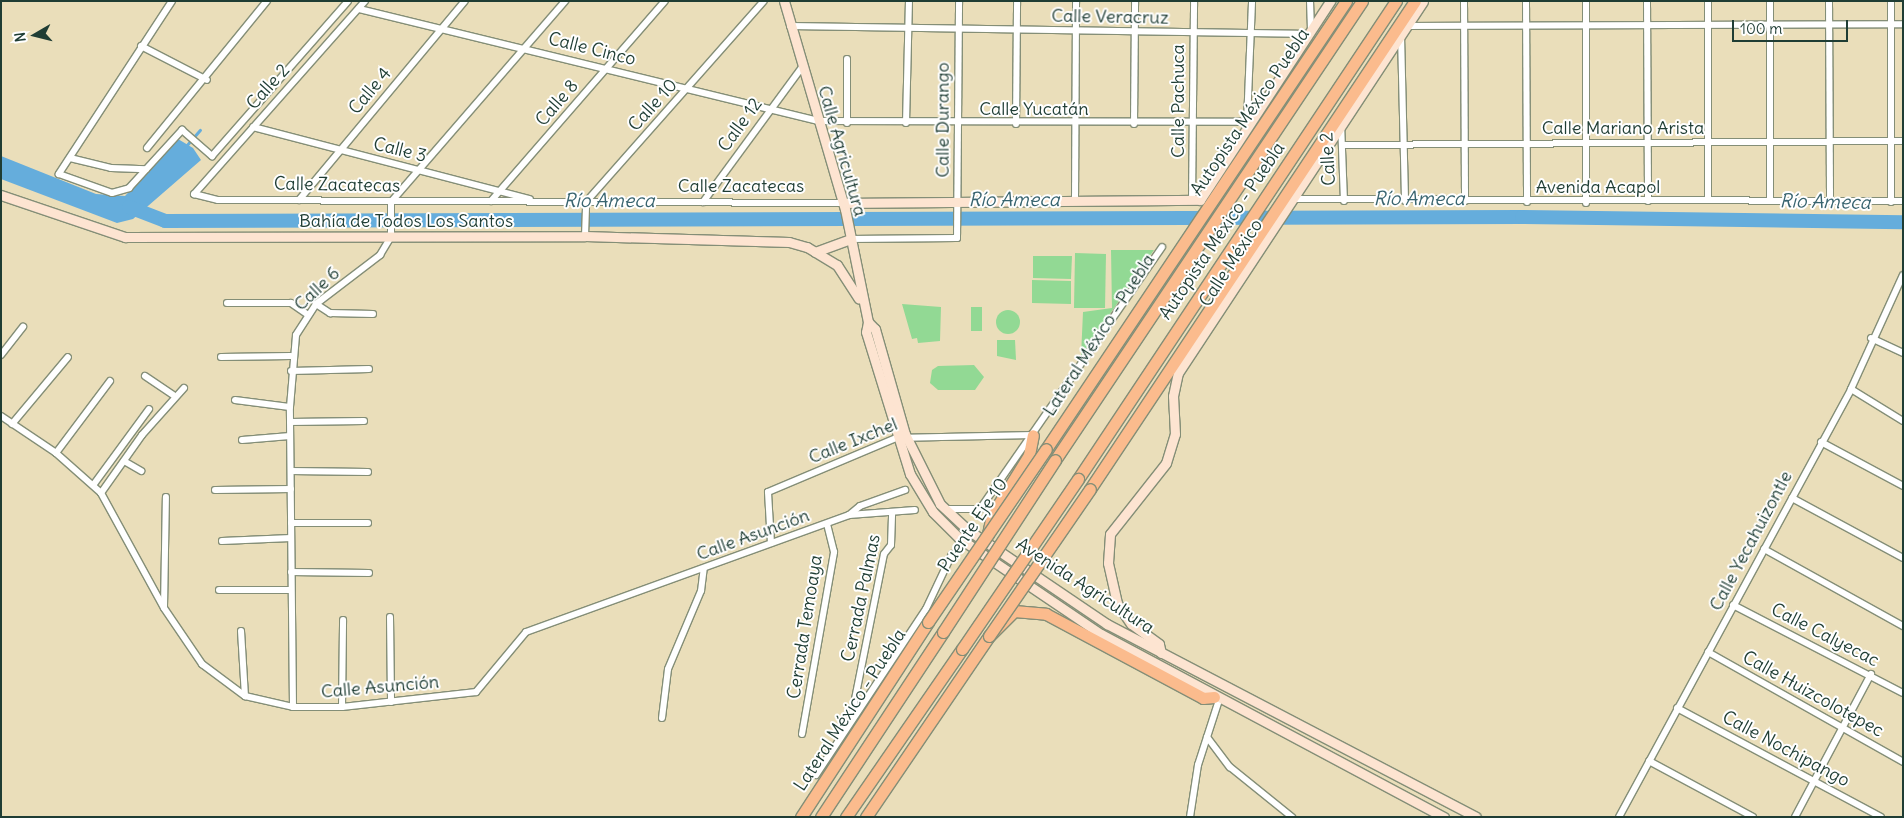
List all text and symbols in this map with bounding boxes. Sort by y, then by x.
street label: Calle Veracruz [1051,5,1169,29]
north arrow [10,10,60,60]
scale bar [1734,10,1850,42]
text: 100 m [1740,19,1782,38]
street label: Autopista México Puebla [1186,24,1314,200]
street label: Calle Cinco [546,28,638,70]
text: N [11,31,30,43]
street label: Calle Pachuca [1167,44,1189,158]
street label: Calle 2 [242,60,294,114]
street label: Calle Durango [932,62,954,178]
street label: Calle 4 [344,63,396,119]
street label: Calle 10 [624,74,682,136]
street label: Calle 8 [531,75,583,131]
street label: Calle Agricultura [813,83,871,219]
street label: Calle 12 [713,94,767,156]
street label: Calle Yucatán [979,98,1089,120]
street label: Calle Mariano Arista [1542,117,1704,139]
street label: Calle 2 [1316,132,1340,186]
street label: Calle 3 [371,133,429,167]
street label: Autopista México - Puebla [1155,138,1289,324]
street label: Calle Zacatecas [274,173,400,197]
street label: Calle Zacatecas [678,175,804,197]
street label: Avenida Acapol [1536,176,1660,198]
water label: Río Ameca [1373,188,1465,210]
water label: Río Ameca [968,189,1060,211]
water label: Río Ameca [563,190,655,212]
water label: Río Ameca [1779,190,1871,214]
street label: Bahía de Todos Los Santos [299,210,513,232]
street label: Calle México [1195,215,1267,311]
street label: Lateral México - Puebla [1039,250,1159,420]
street label: Calle 6 [290,263,344,315]
street label: Calle Ixchel [806,413,900,469]
street label: Calle Yecahuizontle [1705,467,1797,615]
street label: Puente Eje 10 [934,474,1012,576]
street label: Calle Asunción [694,505,812,565]
street label: Cerrada Palmas [837,532,885,664]
street label: Avenida Agricultura [1012,533,1158,639]
street label: Cerrada Temoaya [783,554,827,700]
street label: Calle Calyecac [1767,599,1883,671]
street label: Lateral México - Puebla [790,625,910,795]
street label: Calle Huizcolotepec [1739,646,1887,742]
street label: Calle Asunción [320,671,440,703]
street label: Calle Nochipango [1719,706,1853,792]

